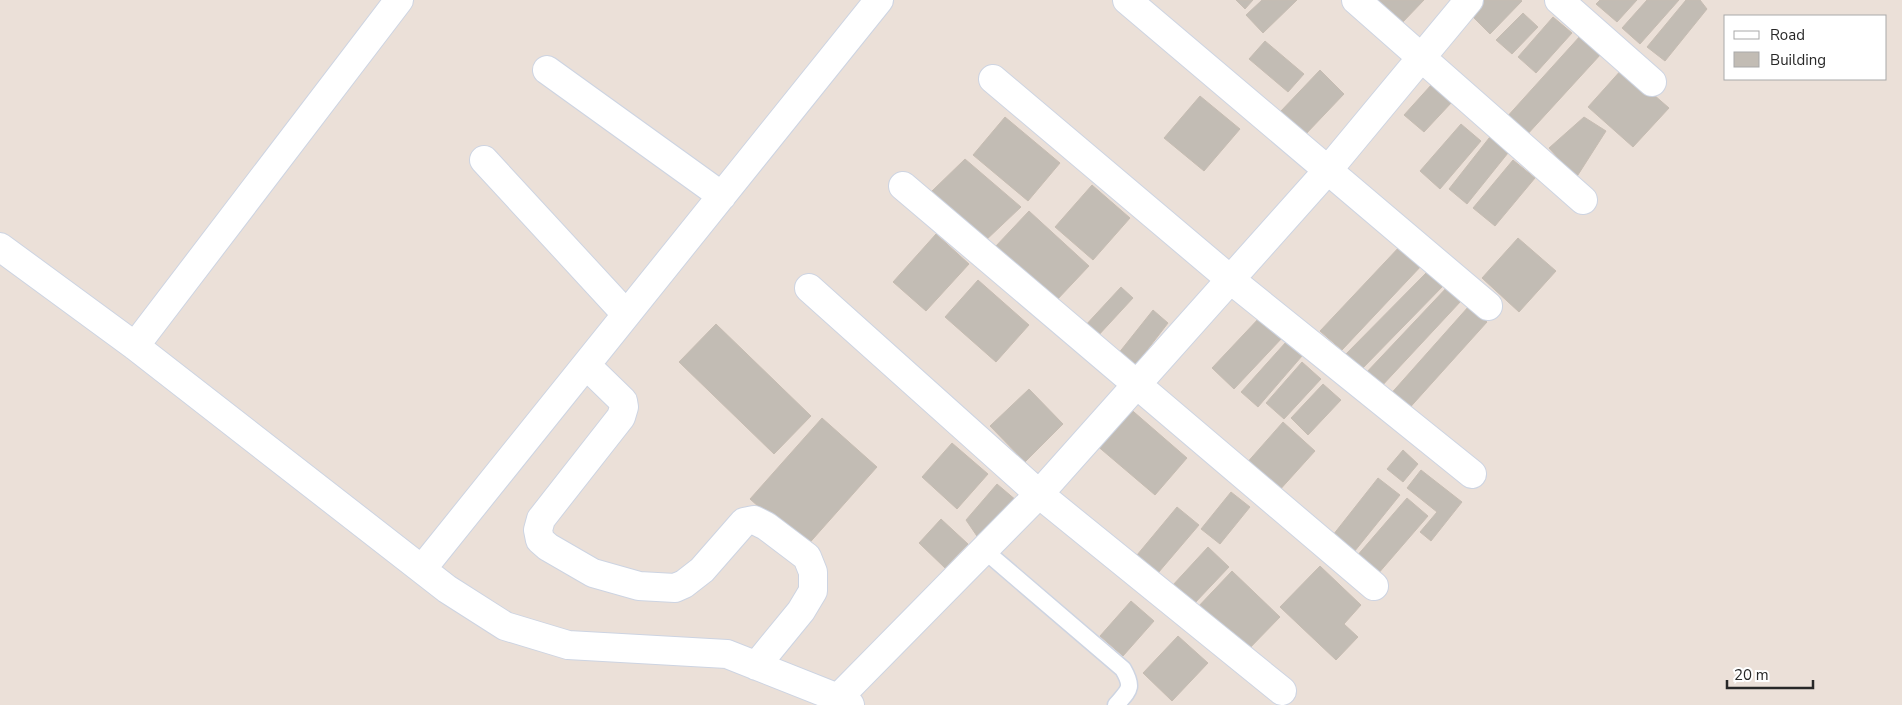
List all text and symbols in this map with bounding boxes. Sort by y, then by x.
legend [1724,15,1887,80]
text: Road [1770,25,1805,45]
text: Building [1770,50,1826,70]
scale bar [1727,658,1813,690]
text: 20 m [1734,665,1769,685]

